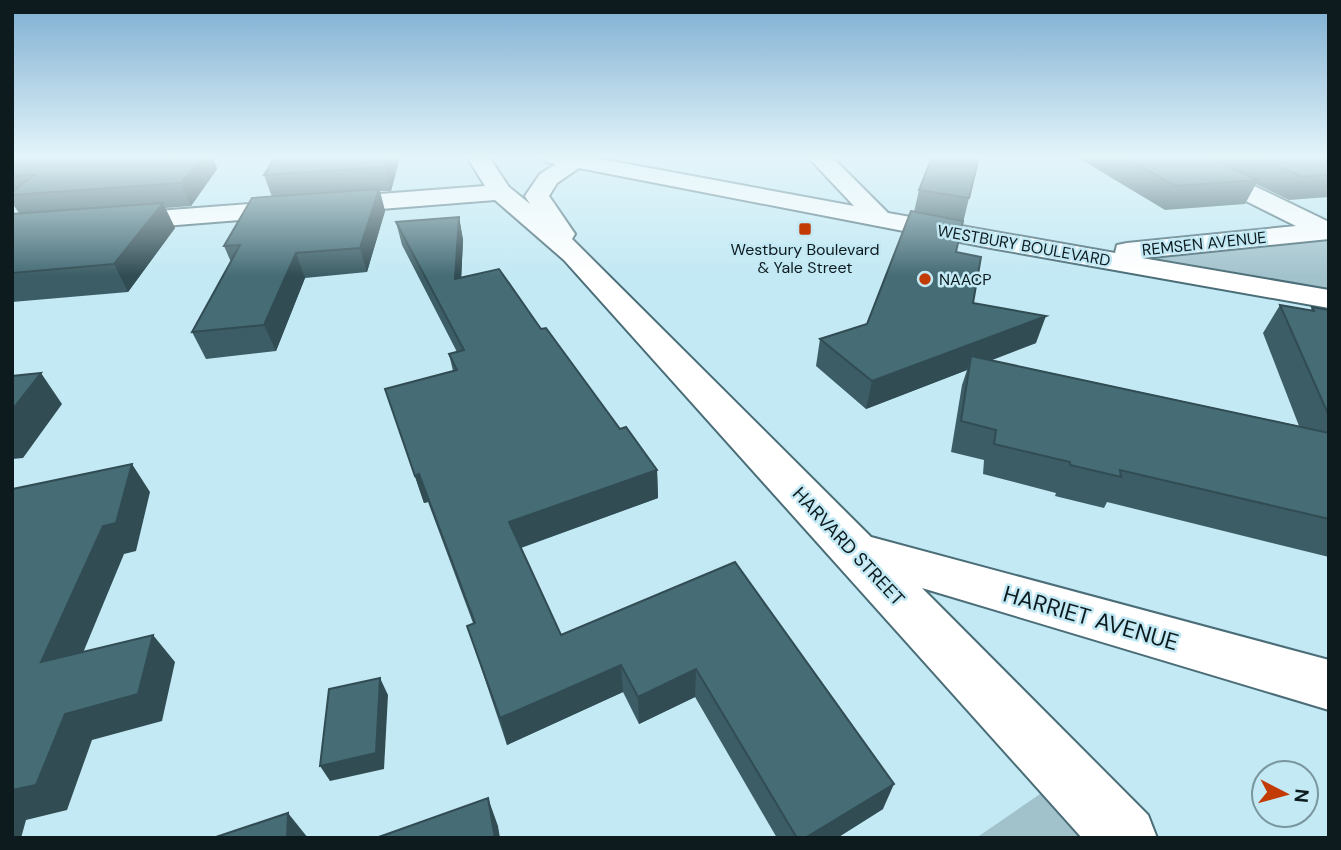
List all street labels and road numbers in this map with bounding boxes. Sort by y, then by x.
street label: WESTBURY BOULEVARD [936,220,1112,271]
street label: REMSEN AVENUE [1141,227,1267,260]
street label: HARVARD STREET [787,482,911,611]
street label: HARRIET AVENUE [1000,579,1182,657]

